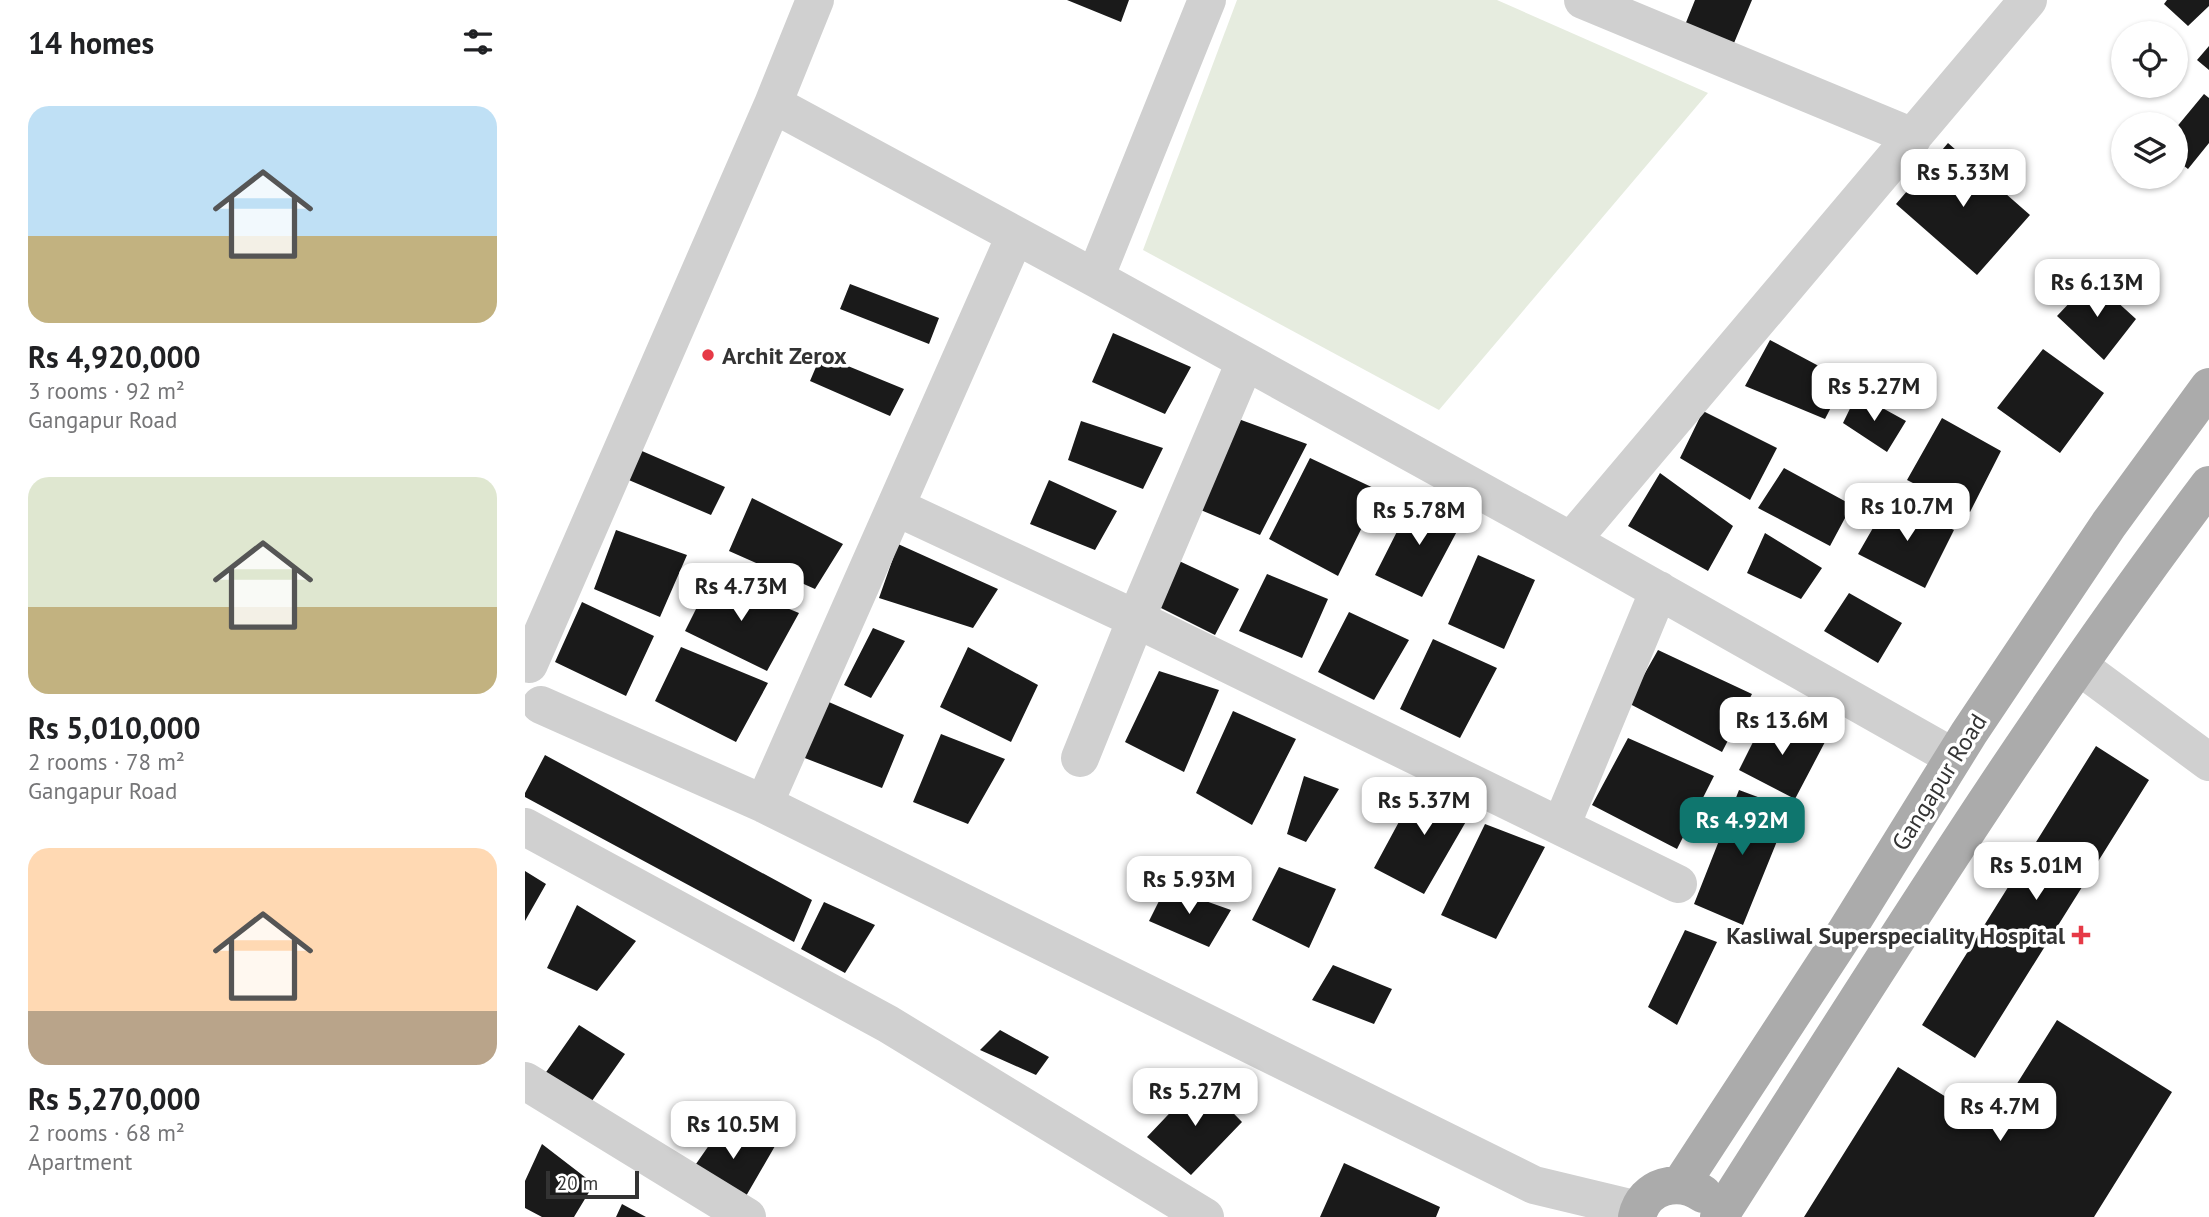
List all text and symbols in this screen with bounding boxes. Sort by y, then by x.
map controls [2111,21,2188,189]
button: locate [2111,21,2188,98]
text: 14 homes [28,23,154,62]
icon: filters [459,23,497,61]
button: layers [2111,112,2188,189]
pin: Rs 5.33M [1891,150,2035,209]
icon: home [200,151,326,277]
text: Rs 5.33M [1917,157,2009,186]
pin: Rs 6.13M [2025,260,2169,319]
text: Rs 6.13M [2051,267,2143,296]
text: Rs 4,920,000 [28,337,201,376]
place label: Archit Zerox [722,340,847,371]
marker: Archit Zerox [700,347,716,363]
pin: Rs 5.27M [1802,364,1946,423]
text: Rs 5.27M [1828,371,1920,400]
text: 3 rooms · 92 m² [28,376,185,405]
text: Gangapur Road [28,405,177,434]
pin: Rs 10.7M [1835,484,1979,543]
pin: Rs 5.78M [1347,488,1491,547]
text: Rs 10.7M [1861,491,1953,520]
text: Rs 5.78M [1373,495,1465,524]
icon: home [200,522,326,648]
pin: Rs 4.73M [669,564,813,623]
text: Rs 4.73M [695,571,787,600]
pin: Rs 13.6M [1710,698,1854,757]
text: Rs 13.6M [1736,705,1828,734]
text: Rs 5,010,000 [28,708,201,747]
street label: Gangapur Road [1885,708,1993,856]
text: 2 rooms · 78 m² [28,747,185,776]
text: Gangapur Road [28,776,177,805]
pin: Rs 5.37M [1352,778,1496,837]
text: Rs 5.37M [1378,785,1470,814]
pin: Rs 4.92M [1670,798,1814,857]
text: Rs 4.92M [1696,805,1788,834]
pin: Rs 5.01M [1964,842,2108,902]
text: Rs 5.01M [1990,850,2082,879]
pin: Rs 5.93M [1117,856,1261,916]
text: Rs 5.93M [1143,864,1235,893]
icon: home [200,893,326,1019]
place label: Kasliwal Superspeciality Hospital [1726,920,2066,951]
marker: Kasliwal Superspeciality Hospital [2071,925,2091,945]
pin: Rs 5.27M [1123,1068,1267,1128]
text: Rs 5.27M [1149,1076,1241,1105]
text: Rs 5,270,000 [28,1079,201,1118]
pin: Rs 4.7M [1935,1084,2065,1143]
text: Rs 4.7M [1960,1091,2040,1120]
pin: Rs 10.5M [661,1102,805,1161]
text: Rs 10.5M [687,1109,779,1138]
text: 2 rooms · 68 m² [28,1118,185,1147]
text: Apartment [28,1147,132,1176]
scale bar [546,1168,639,1200]
text: 20 m [557,1171,598,1195]

